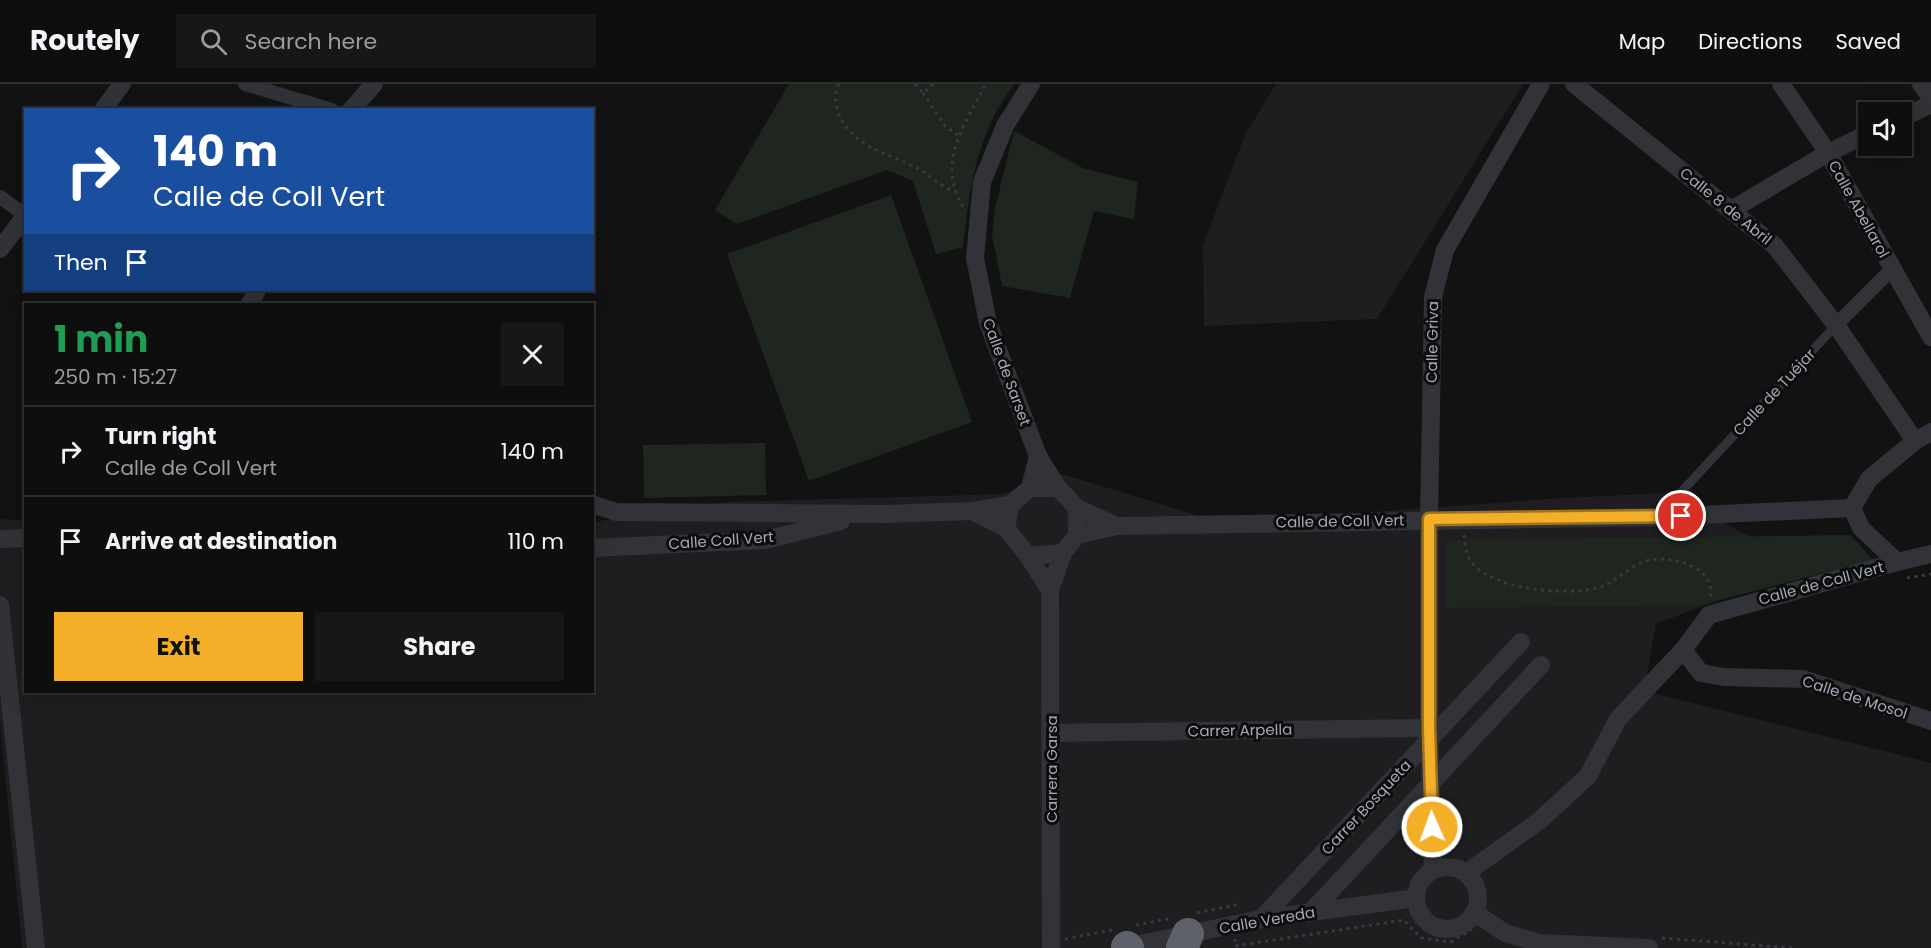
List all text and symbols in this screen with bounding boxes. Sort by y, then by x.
search box [176,14,596,68]
text: Routely [30,21,140,60]
icon: search [197,25,230,58]
text: Search here [245,26,377,57]
text: Map [1619,27,1665,56]
text: Directions [1698,27,1802,56]
text: Saved [1835,27,1901,56]
map controls [1858,102,1912,156]
button: sound [1858,102,1912,156]
text: 140 m [153,122,278,181]
icon: right [54,132,132,210]
street label: Calle Abellarol [1824,157,1894,261]
street label: Calle 8 de Abril [1676,162,1776,250]
text: Calle de Coll Vert [153,178,385,215]
icon: arrive [120,246,153,279]
text: Then [54,247,108,278]
street label: Calle Griva [1421,301,1443,383]
text: 1 min [54,314,148,365]
street label: Calle de Sarset [978,315,1036,429]
button: close [501,323,564,386]
street label: Calle de Tuéjar [1728,343,1820,440]
text: 250 m · 15:27 [54,363,177,391]
text: Turn right [105,421,216,452]
icon: right [54,435,87,468]
text: 140 m [501,436,564,467]
text: Calle de Coll Vert [105,454,277,482]
pin [1655,490,1706,541]
icon: arrive [1664,499,1697,532]
street label: Calle de Coll Vert [1275,509,1405,533]
icon: arrive [54,525,87,558]
text: Arrive at destination [105,526,337,557]
text: 110 m [508,526,564,557]
street label: Calle Coll Vert [668,526,774,554]
street label: Calle de Coll Vert [1756,556,1886,610]
button: Exit [54,612,303,681]
button: Share [315,612,564,681]
street label: Calle de Mosol [1800,670,1910,724]
street label: Carrera Garsa [1041,715,1062,823]
street label: Carrer Arpella [1188,719,1292,741]
street label: Carrer Bosqueta [1316,755,1416,859]
position arrow [1400,795,1464,859]
street label: Calle Vereda [1217,901,1317,939]

